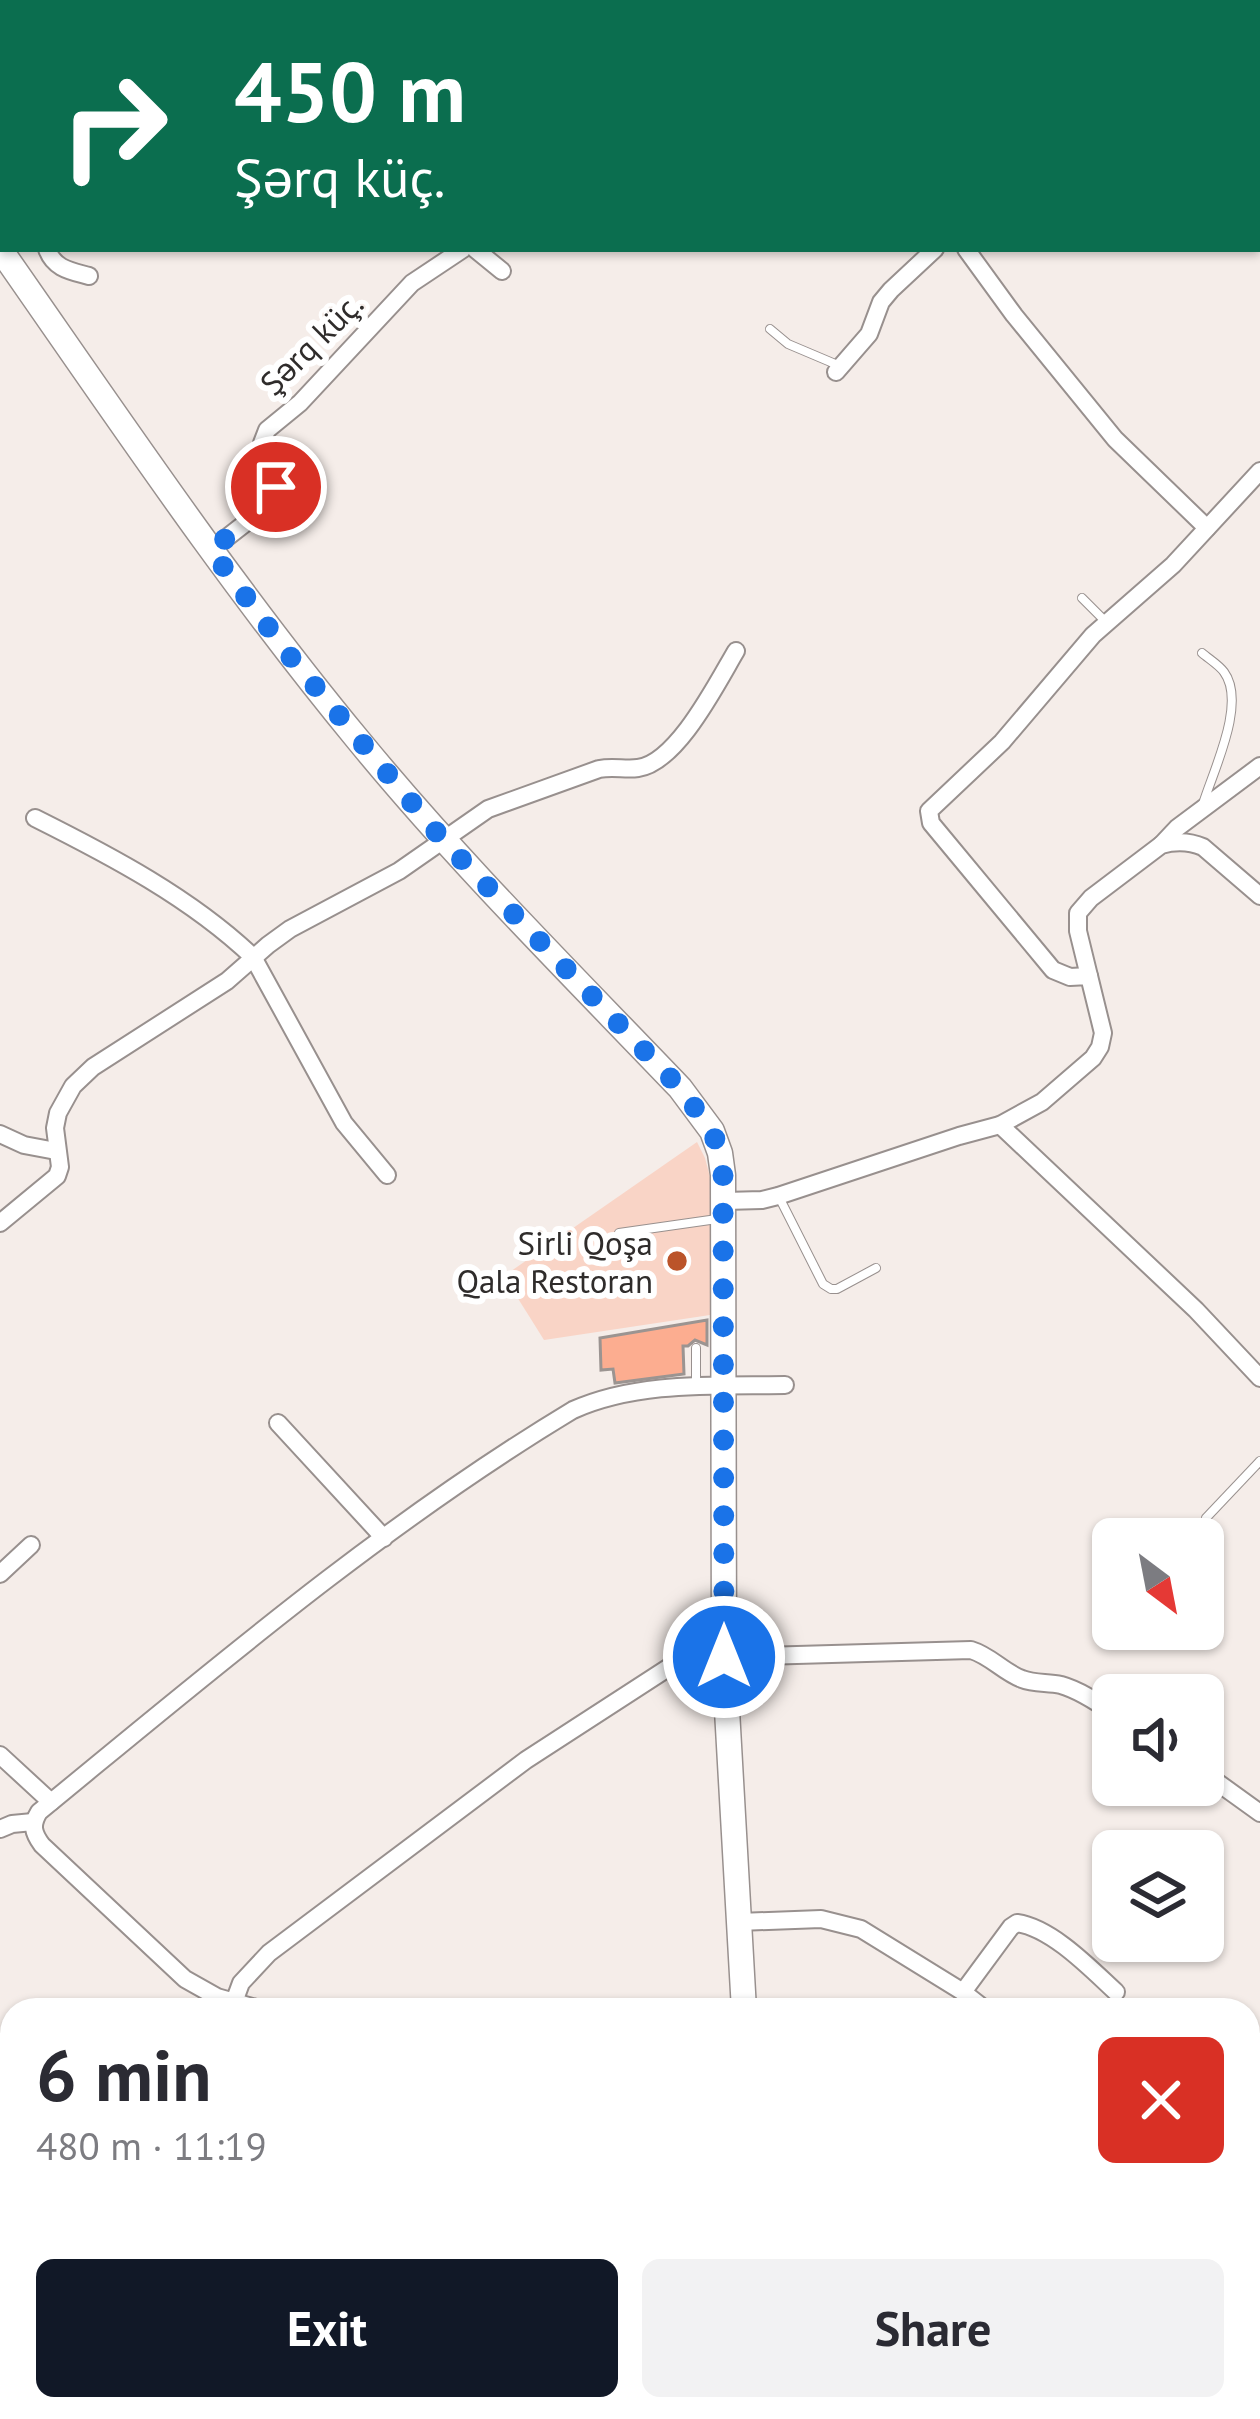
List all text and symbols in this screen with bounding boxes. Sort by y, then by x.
text: 450 m [234,36,466,145]
icon: right [36,48,192,204]
text: Şərq küç. [234,142,445,212]
street label: Şərq küç. [250,282,372,404]
pin [225,436,327,538]
icon: arrive [243,454,309,520]
place label: Sirli Qoşa Qala Restoran [456,1221,653,1302]
marker: Sirli Qoşa Qala Restoran [664,1248,690,1274]
north arrow [1092,1518,1224,1650]
map controls [1092,1518,1224,1962]
position arrow [661,1594,787,1720]
button: sound [1092,1674,1224,1806]
button: layers [1092,1830,1224,1962]
text: 6 min [36,2028,212,2121]
button: close [1098,2037,1224,2163]
text: 480 m · 11:19 [36,2120,267,2171]
button: Exit [36,2259,618,2397]
button: Share [642,2259,1224,2397]

